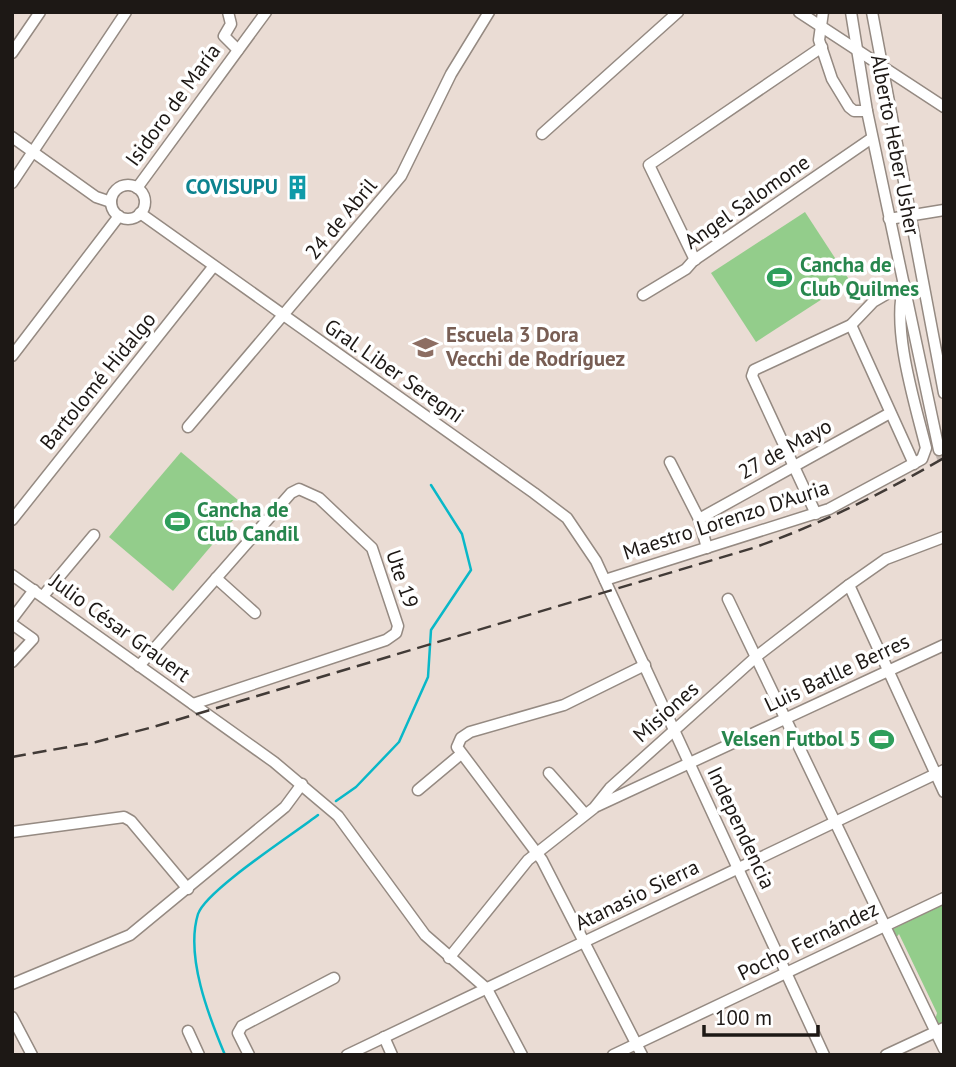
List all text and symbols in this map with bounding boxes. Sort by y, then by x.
street label: Isidoro de María [119,38,226,171]
street label: Alberto Heber Usher [865,52,926,237]
street label: Angel Salomone [679,148,815,255]
street label: 24 de Abril [299,172,382,265]
place label: COVISUPU [186,173,278,200]
building icon: COVISUPU [284,173,312,201]
place label: Cancha de Club Quilmes [800,251,919,302]
sports icon: Cancha de Club Quilmes [766,263,794,291]
street label: Bartolomé Hidalgo [34,306,161,455]
street label: Gral. Liber Seregni [319,312,469,429]
place label: Escuela 3 Dora Vecchi de Rodríguez [445,321,625,372]
school or university icon: Escuela 3 Dora Vecchi de Rodríguez [412,333,440,361]
street label: 27 de Mayo [733,412,836,485]
street label: Maestro Lorenzo D'Auria [619,473,832,566]
place label: Cancha de Club Candil [197,496,300,547]
sports icon: Cancha de Club Candil [163,508,191,536]
street label: Ute 19 [380,546,425,611]
street label: Julio César Grauert [44,567,196,688]
street label: Luis Batlle Berres [760,627,914,718]
street label: Misiones [627,675,704,748]
place label: Velsen Futbol 5 [721,725,861,752]
sports icon: Velsen Futbol 5 [867,725,895,753]
street label: Independencia [701,762,782,893]
street label: Atanasio Sierra [570,853,703,936]
street label: Pocho Fernández [733,895,883,986]
scale bar [704,993,818,1038]
text: 100 m [715,1004,772,1031]

